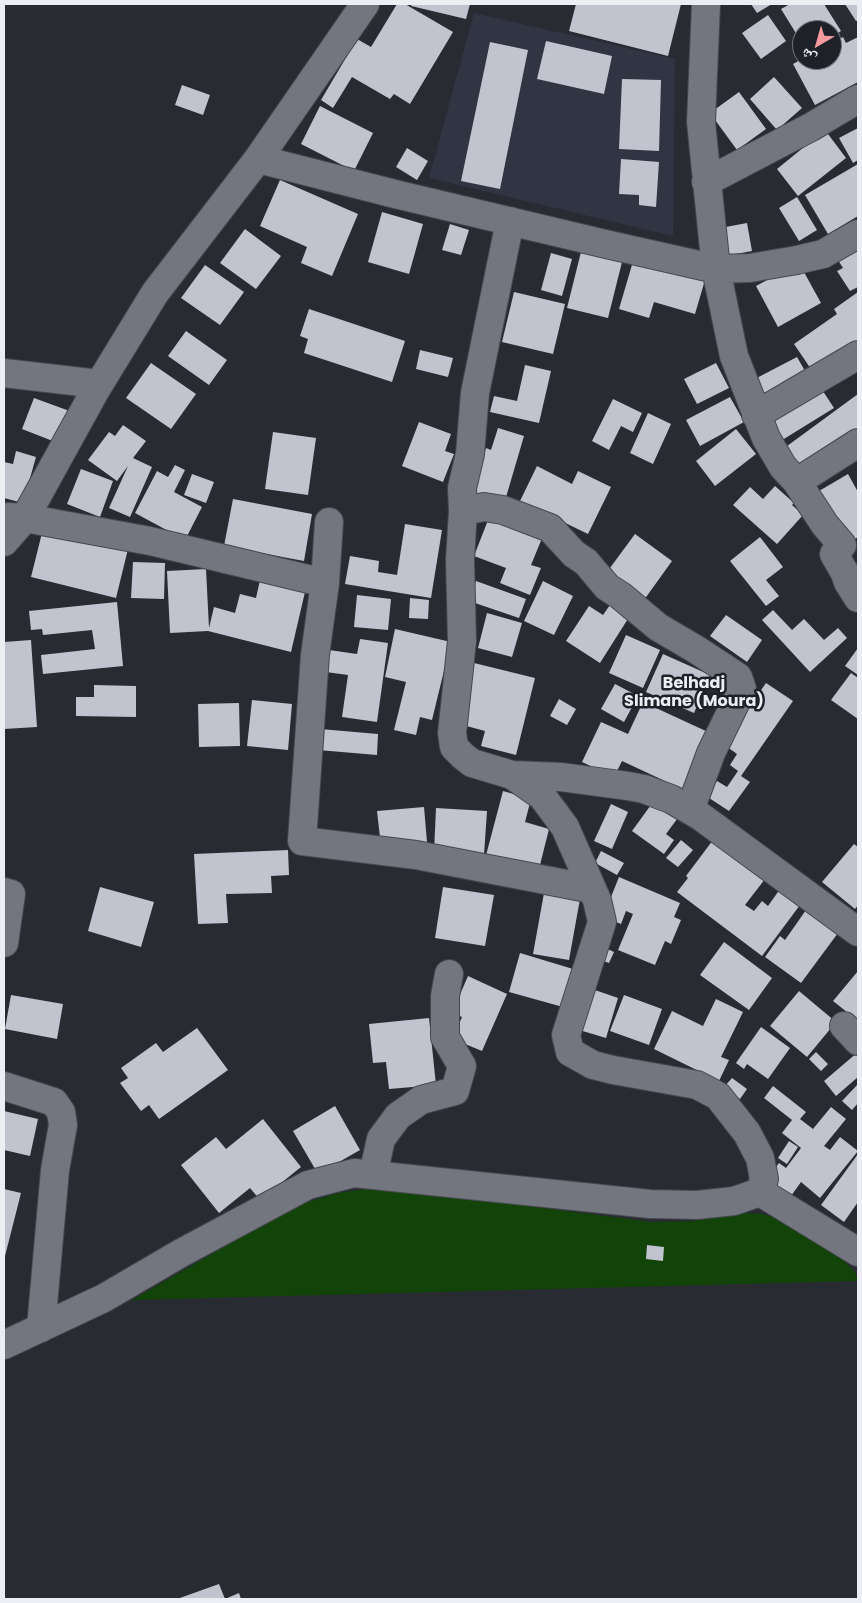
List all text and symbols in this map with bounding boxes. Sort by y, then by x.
north arrow [792,20,842,70]
text: ش [796,44,820,68]
district label: Belhadj Slimane (Moura) [624,674,764,712]

